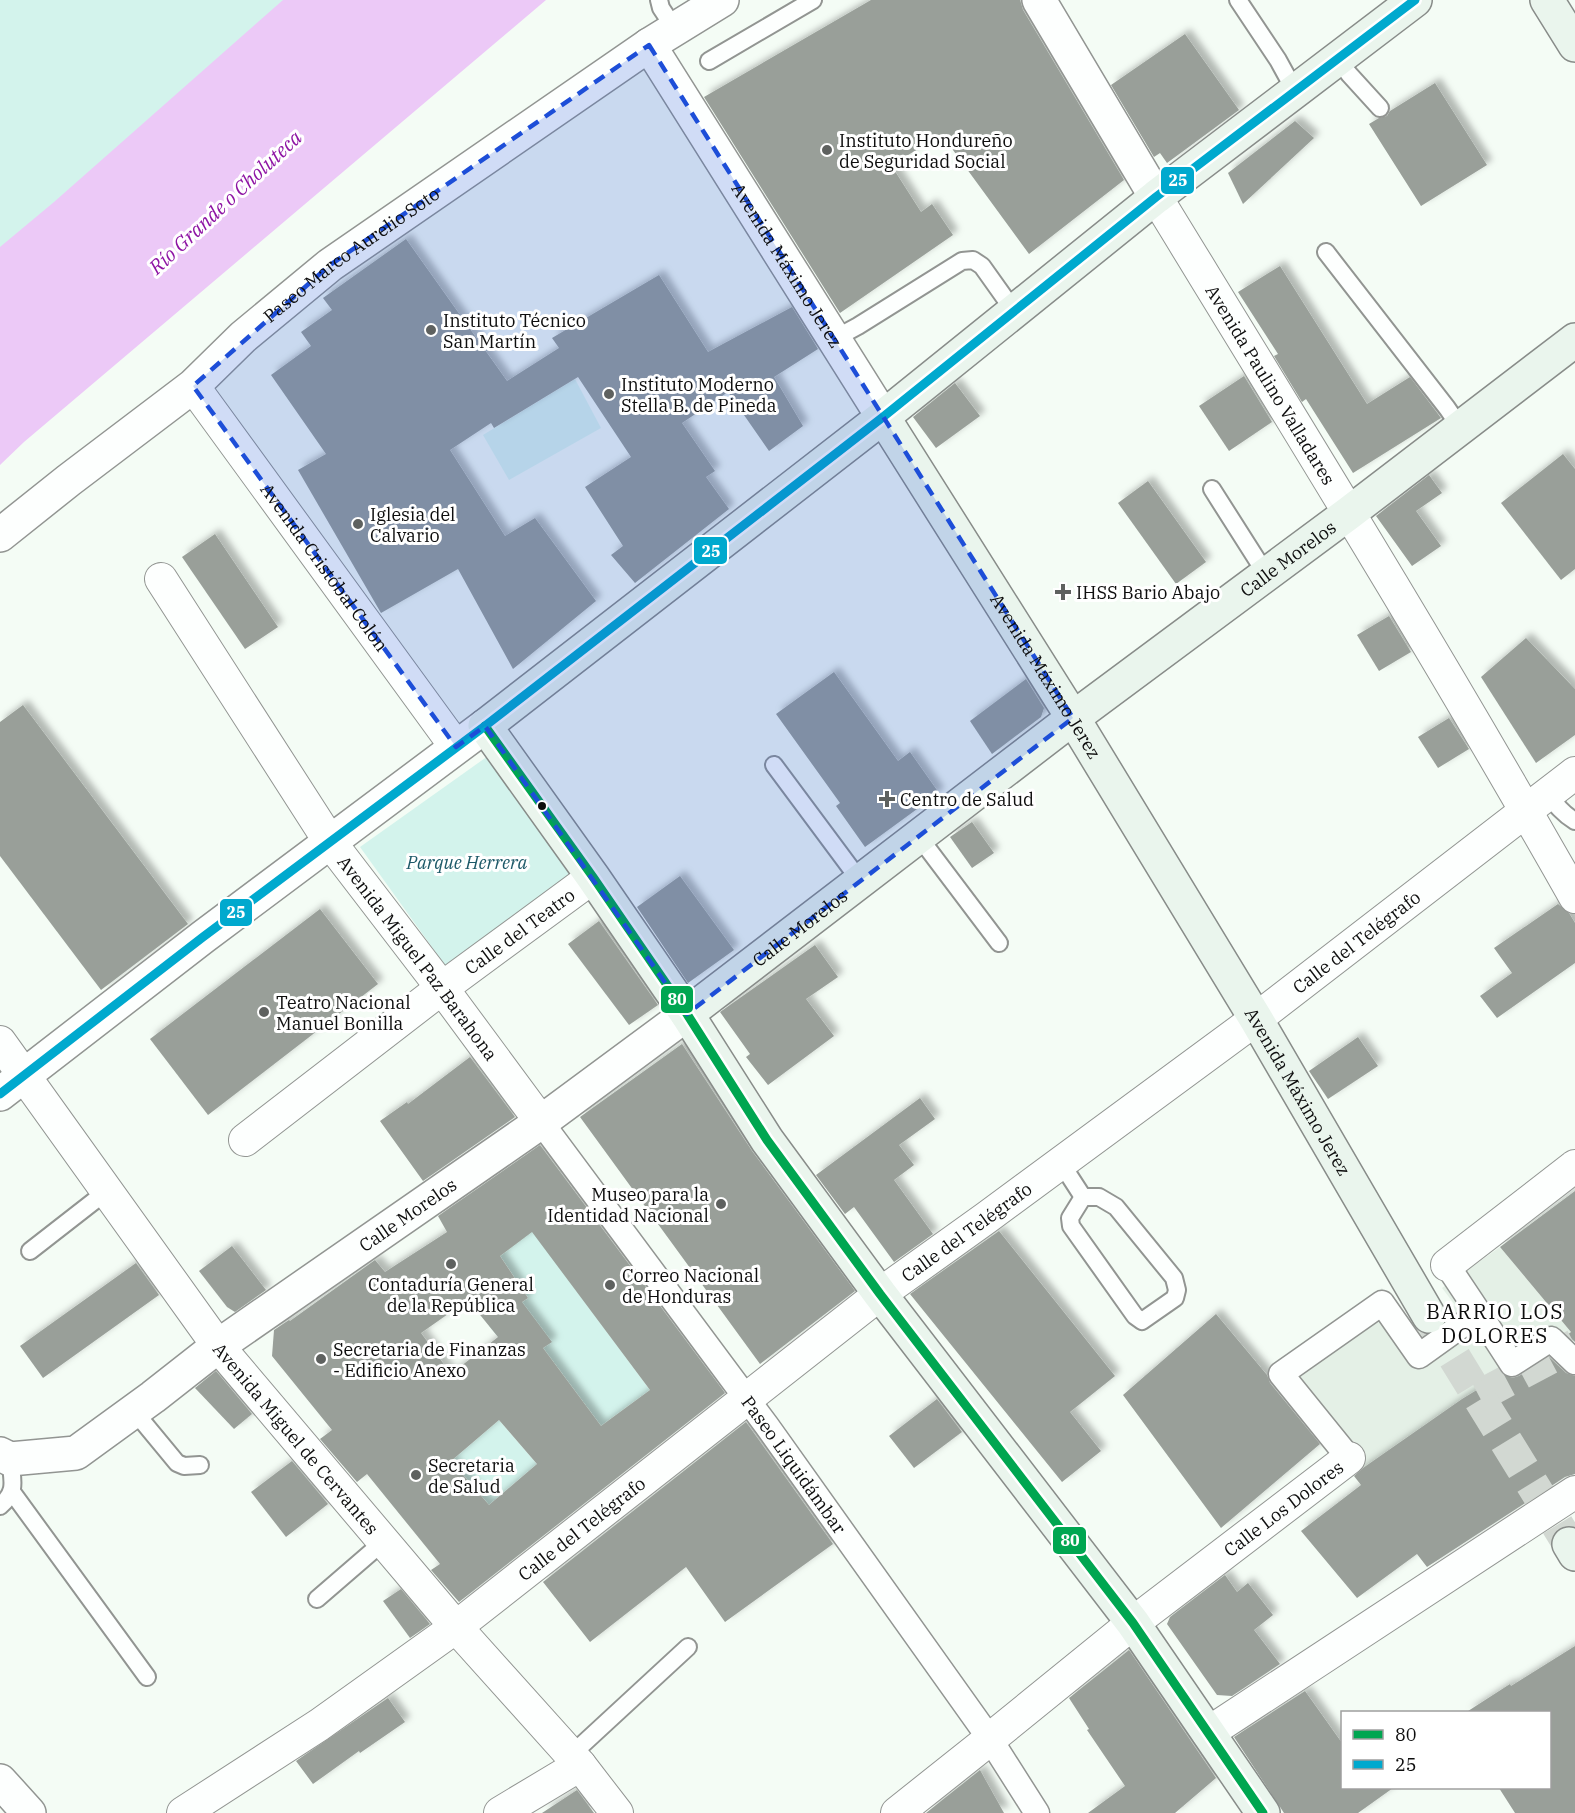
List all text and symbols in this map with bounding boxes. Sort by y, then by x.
water label: Río Grande o Choluteca [142,124,307,281]
place label: Instituto Hondureño de Seguridad Social [839,129,1013,173]
marker: Instituto Hondureño de Seguridad Social [820,143,834,157]
line badge: 25 [1160,166,1195,195]
text: 25 [1168,170,1188,190]
street label: Avenida Máximo Jerez [727,178,848,352]
street label: Paseo Marco Aurelio Soto [258,182,444,327]
street label: Avenida Paulino Valladares [1201,280,1341,489]
place label: Instituto Técnico San Martín [443,309,586,353]
marker: Instituto Técnico San Martín [424,323,438,337]
place label: Instituto Moderno Stella B. de Pineda [621,373,777,417]
marker: Instituto Moderno Stella B. de Pineda [602,387,616,401]
street label: Avenida Cristóbal Colón [256,478,394,656]
place label: Iglesia del Calvario [370,503,456,547]
street label: Calle Morelos [1235,515,1340,602]
marker: Iglesia del Calvario [351,517,365,531]
line badge: 25 [693,536,728,565]
text: 25 [701,541,721,561]
place label: IHSS Bario Abajo [1076,581,1220,604]
marker: IHSS Bario Abajo [1054,583,1072,601]
street label: Avenida Máximo Jerez [986,589,1106,763]
place label: Centro de Salud [900,788,1034,811]
marker: Centro de Salud [878,790,896,808]
unlabelled marker [536,800,548,812]
street label: Avenida Miguel Paz Barahona [333,851,503,1065]
park label: Parque Herrera [406,851,528,874]
street label: Calle del Teatro [460,883,579,979]
street label: Calle Morelos [748,884,852,971]
street label: Calle del Telégrafo [1288,885,1425,998]
line badge: 25 [219,898,253,927]
text: 25 [226,902,246,922]
line badge: 80 [660,985,694,1014]
text: 80 [667,989,687,1009]
place label: Teatro Nacional Manuel Bonilla [276,991,411,1035]
street label: Avenida Máximo Jerez [1240,1003,1356,1179]
marker: Teatro Nacional Manuel Bonilla [257,1005,271,1019]
street label: Calle Morelos [354,1173,461,1256]
street label: Calle del Telégrafo [897,1177,1036,1287]
place label: Museo para la Identidad Nacional [547,1183,709,1227]
marker: Museo para la Identidad Nacional [714,1197,728,1211]
marker: Contaduría General de la República [444,1257,458,1271]
place label: Correo Nacional de Honduras [622,1264,759,1308]
place label: Contaduría General de la República [368,1273,534,1317]
marker: Correo Nacional de Honduras [603,1278,617,1292]
district label: BARRIO LOS DOLORES [1426,1297,1564,1349]
street label: Avenida Miguel de Cervantes [208,1337,384,1539]
place label: Secretaria de Finanzas - Edificio Anexo [333,1338,526,1382]
marker: Secretaria de Finanzas - Edificio Anexo [314,1352,328,1366]
street label: Paseo Liquidámbar [737,1391,851,1538]
place label: Secretaria de Salud [428,1454,515,1498]
street label: Calle Los Dolores [1219,1455,1348,1561]
marker: Secretaria de Salud [409,1468,423,1482]
street label: Calle del Telégrafo [513,1471,650,1586]
line badge: 80 [1052,1526,1087,1555]
text: 80 [1060,1530,1080,1550]
legend [1341,1711,1551,1789]
text: 80 [1395,1723,1417,1746]
text: 25 [1395,1753,1417,1776]

